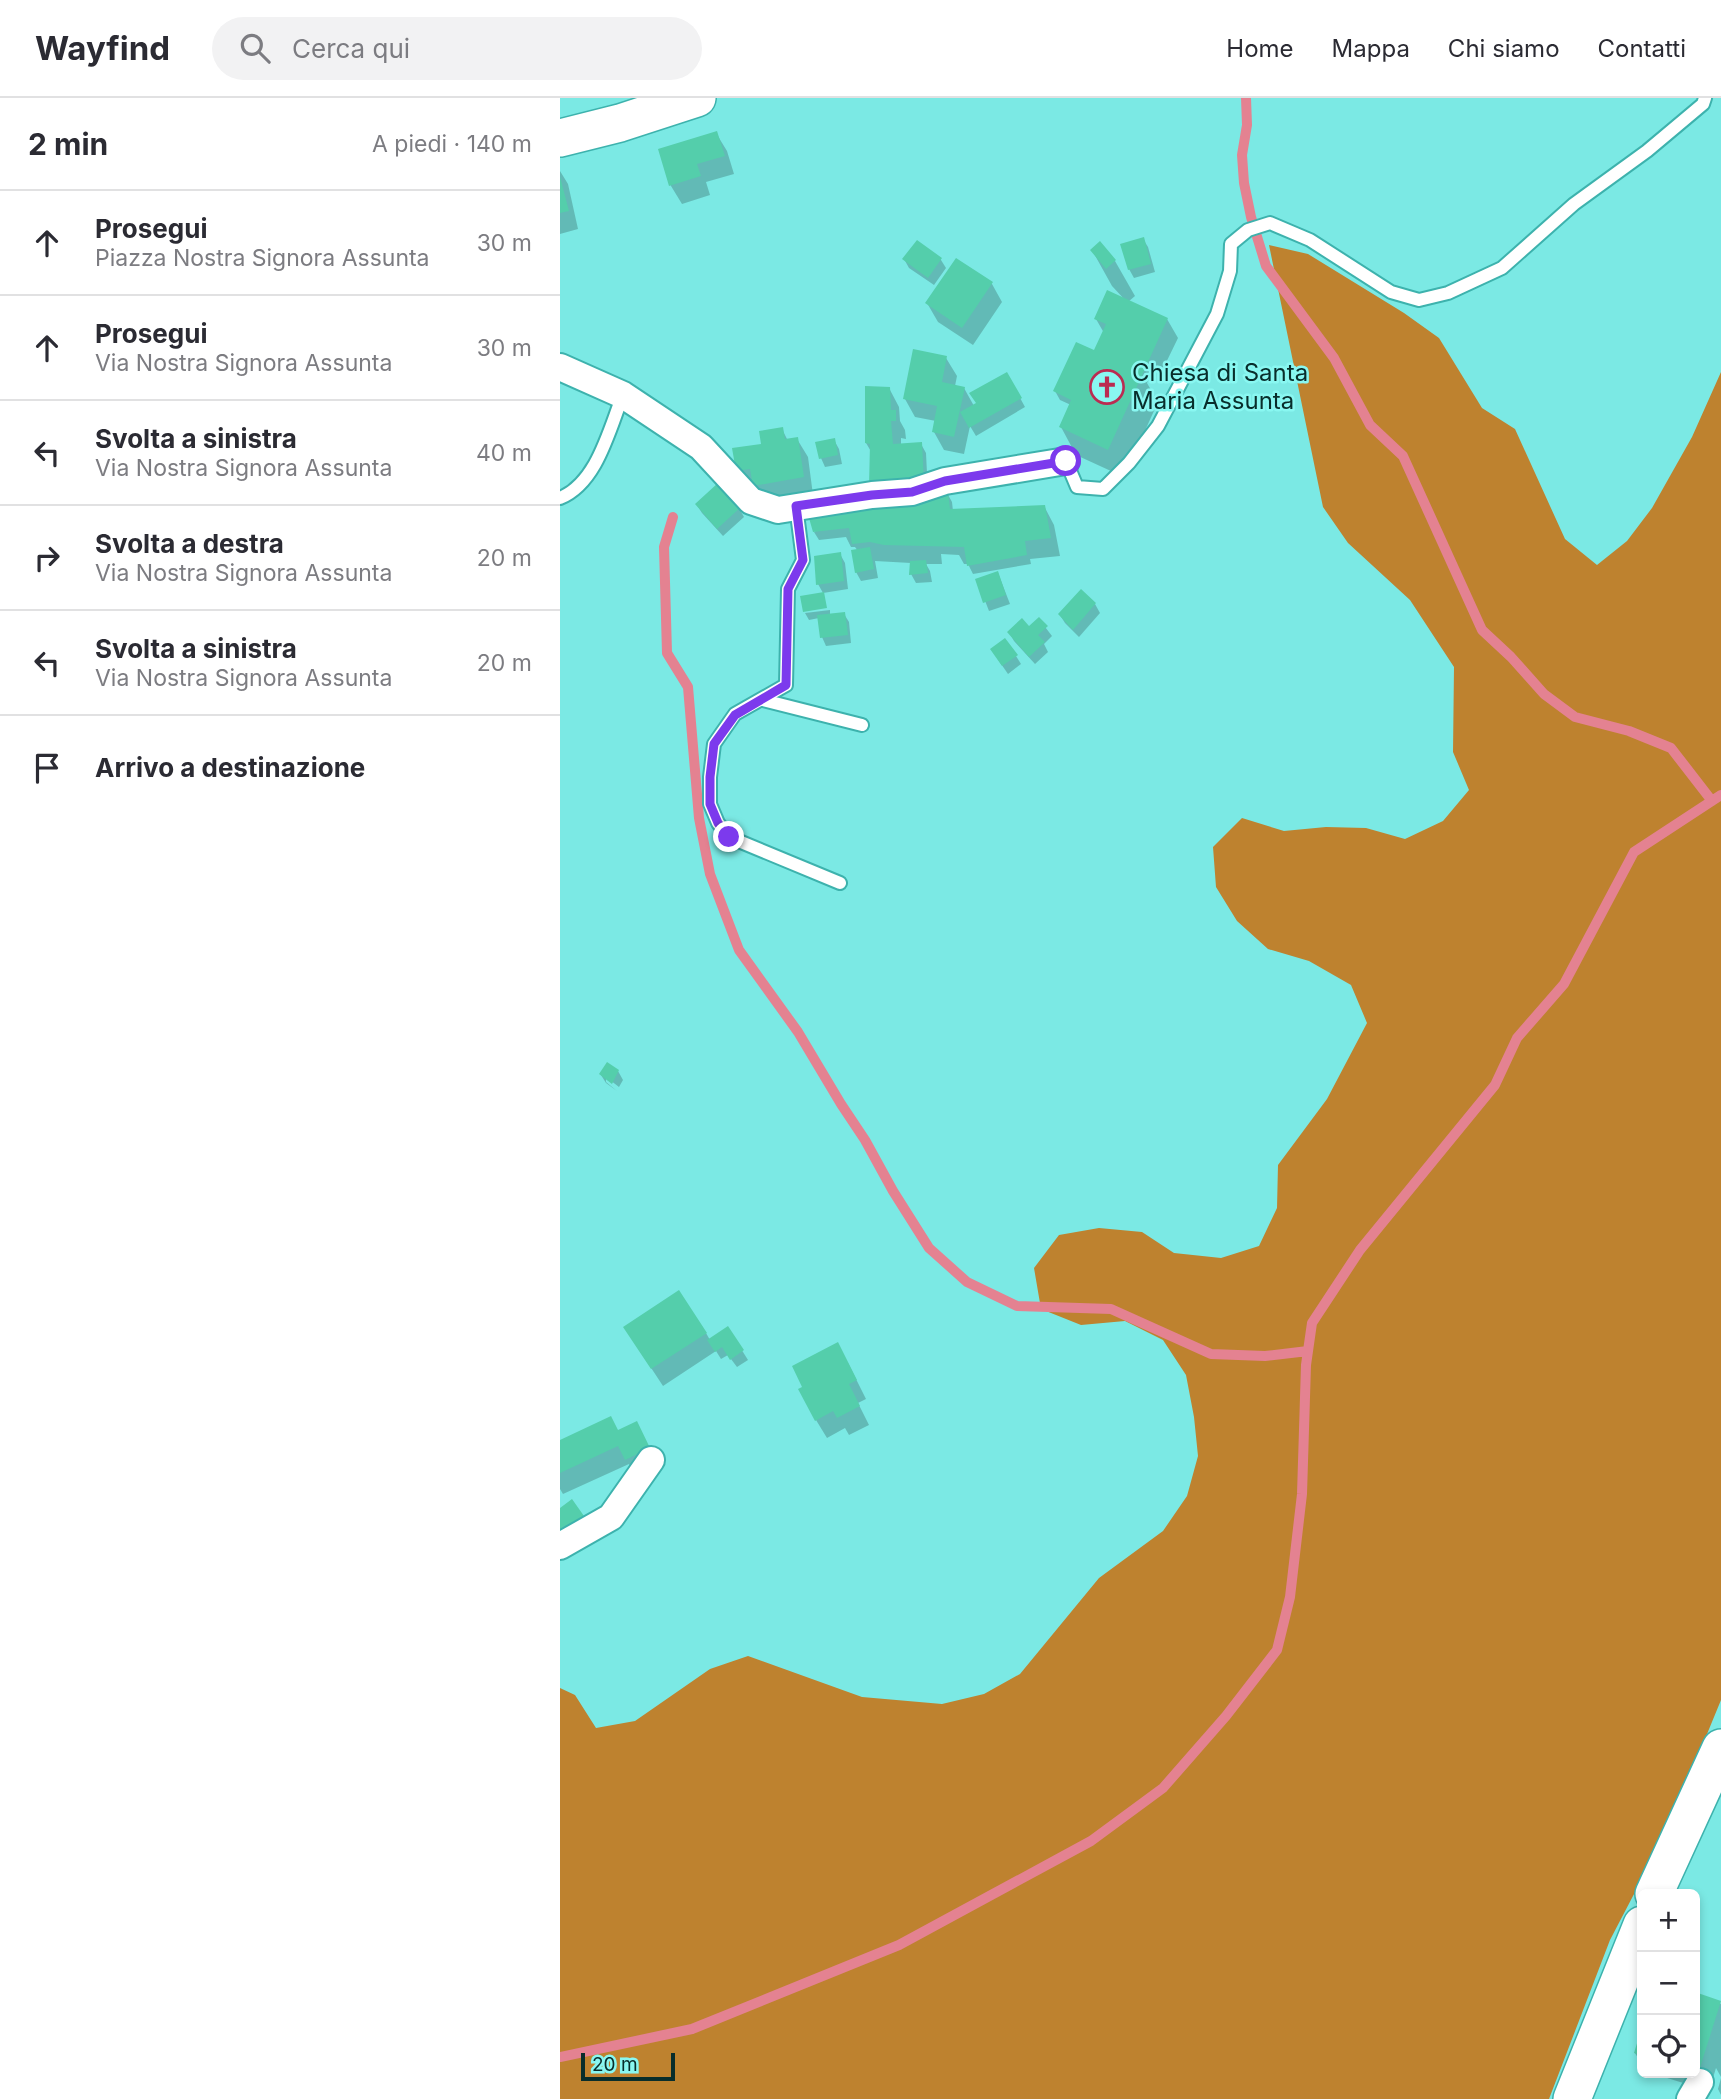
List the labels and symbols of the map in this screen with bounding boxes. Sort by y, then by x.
place label: Chiesa di Santa Maria Assunta [1132,358,1308,415]
church icon: Chiesa di Santa Maria Assunta [1088,368,1126,406]
route start [1050,445,1081,476]
route end [713,821,744,852]
scale bar [581,2050,676,2082]

